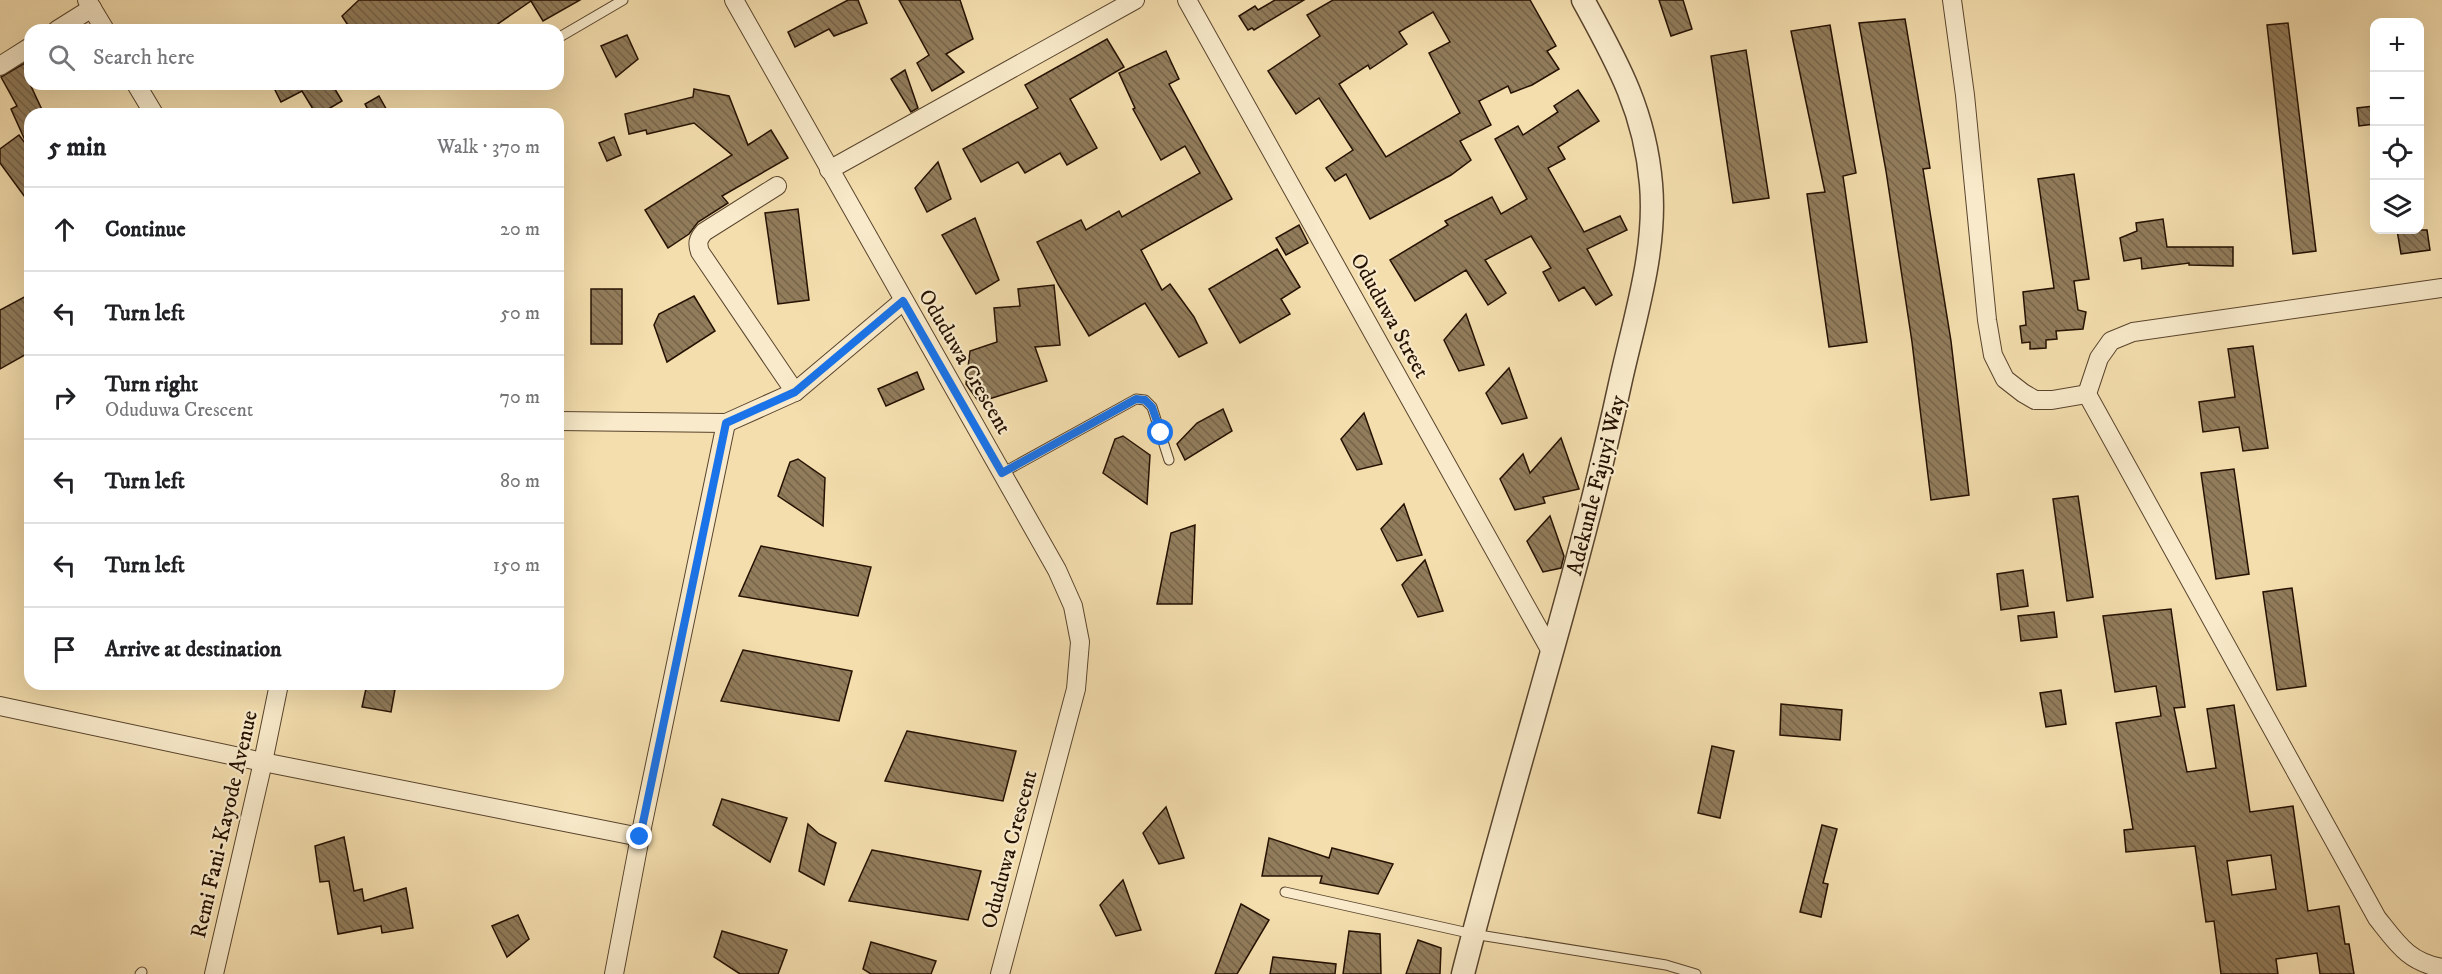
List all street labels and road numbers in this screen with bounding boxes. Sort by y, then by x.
street label: Oduduwa Street [1344,248,1435,383]
street label: Oduduwa Crescent [912,284,1017,439]
street label: Adekunle Fajuyi Way [1561,392,1632,578]
street label: Remi Fani-Kayode Avenue [185,708,264,941]
street label: Oduduwa Crescent [975,767,1044,932]

